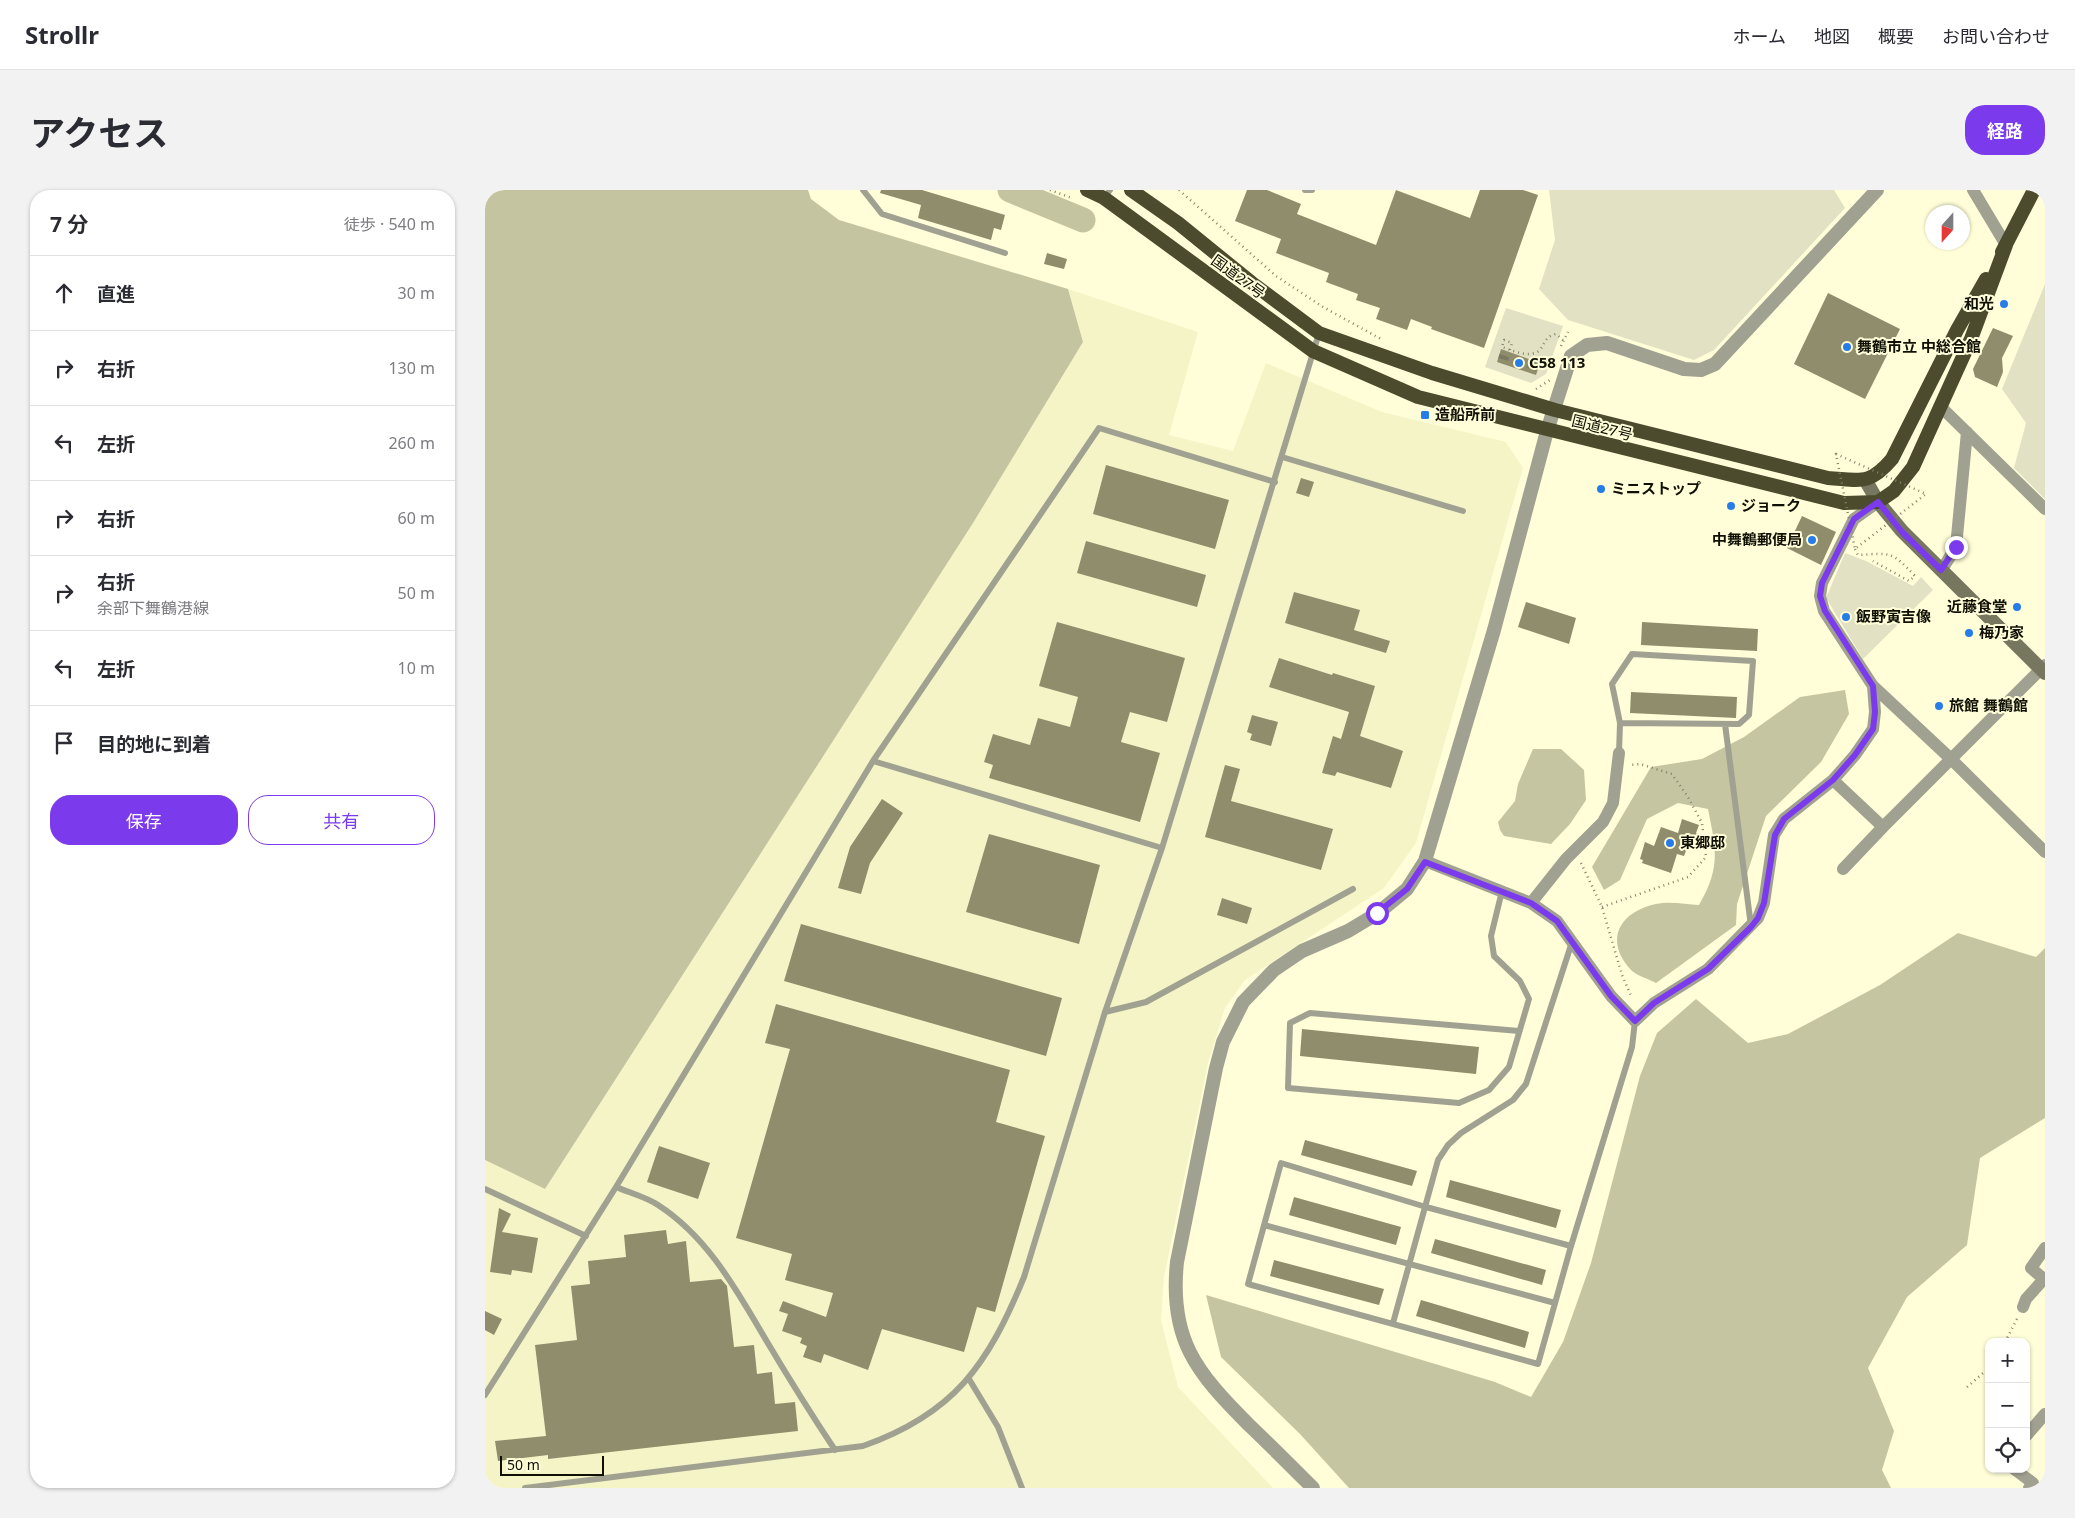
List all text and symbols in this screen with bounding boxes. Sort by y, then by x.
text: Strollr [25,18,99,51]
text: ホーム [1733,24,1786,48]
text: 地図 [1814,24,1850,48]
text: 概要 [1878,24,1914,48]
text: お問い合わせ [1942,24,2050,48]
button: 経路 [1965,105,2045,155]
text: アクセス [30,109,168,156]
north arrow [1925,205,1970,250]
text: 7 分 [50,210,88,238]
text: 徒歩 · 540 m [344,213,435,235]
street label: 国道27号 [1208,250,1270,303]
icon: ahead [50,279,78,307]
text: 直進 [97,281,135,307]
text: 30 m [398,282,435,304]
place label: 和光 [1964,293,1994,313]
marker: 和光 [1998,298,2010,310]
place label: 舞鶴市立 中総合館 [1857,336,1981,356]
marker: 舞鶴市立 中総合館 [1841,341,1853,353]
place label: C58 113 [1529,352,1585,372]
icon: right [50,354,78,382]
text: 右折 [97,356,135,382]
text: 130 m [388,357,435,379]
marker: C58 113 [1513,357,1525,369]
place label: 造船所前 [1435,404,1495,424]
marker: 造船所前 [1419,409,1431,421]
street label: 国道27号 [1570,410,1635,444]
icon: left [50,429,78,457]
text: 左折 [97,431,135,457]
text: 260 m [388,432,435,454]
place label: ミニストップ [1611,478,1701,498]
marker: ミニストップ [1595,483,1607,495]
place label: ジョーク [1741,495,1801,515]
marker: ジョーク [1725,500,1737,512]
icon: right [50,504,78,532]
text: 右折 [97,506,135,532]
text: 60 m [398,507,435,529]
place label: 中舞鶴郵便局 [1712,529,1802,549]
marker: 中舞鶴郵便局 [1806,534,1818,546]
route end [1945,536,1968,559]
text: 右折 [97,569,135,595]
icon: right [50,579,78,607]
text: 50 m [398,582,435,604]
place label: 近藤食堂 [1947,596,2007,616]
text: 余部下舞鶴港線 [97,597,209,619]
marker: 近藤食堂 [2011,601,2023,613]
place label: 飯野寅吉像 [1856,606,1931,626]
marker: 飯野寅吉像 [1840,611,1852,623]
place label: 梅乃家 [1979,622,2024,642]
marker: 梅乃家 [1963,627,1975,639]
icon: left [50,654,78,682]
text: 左折 [97,656,135,682]
text: 10 m [398,657,435,679]
place label: 旅館 舞鶴館 [1949,695,2028,715]
marker: 旅館 舞鶴館 [1933,700,1945,712]
icon: arrive [50,729,78,757]
text: 目的地に到着 [97,731,211,757]
button: 保存 [50,795,238,845]
button: 共有 [248,795,435,845]
place label: 東郷邸 [1680,832,1725,852]
marker: 東郷邸 [1664,837,1676,849]
route start [1366,902,1389,925]
map controls [1985,1338,2030,1473]
button: + [1985,1338,2030,1383]
button: − [1985,1383,2030,1428]
button: locate [1985,1428,2030,1473]
scale bar [500,1453,604,1476]
text: 50 m [507,1455,540,1474]

